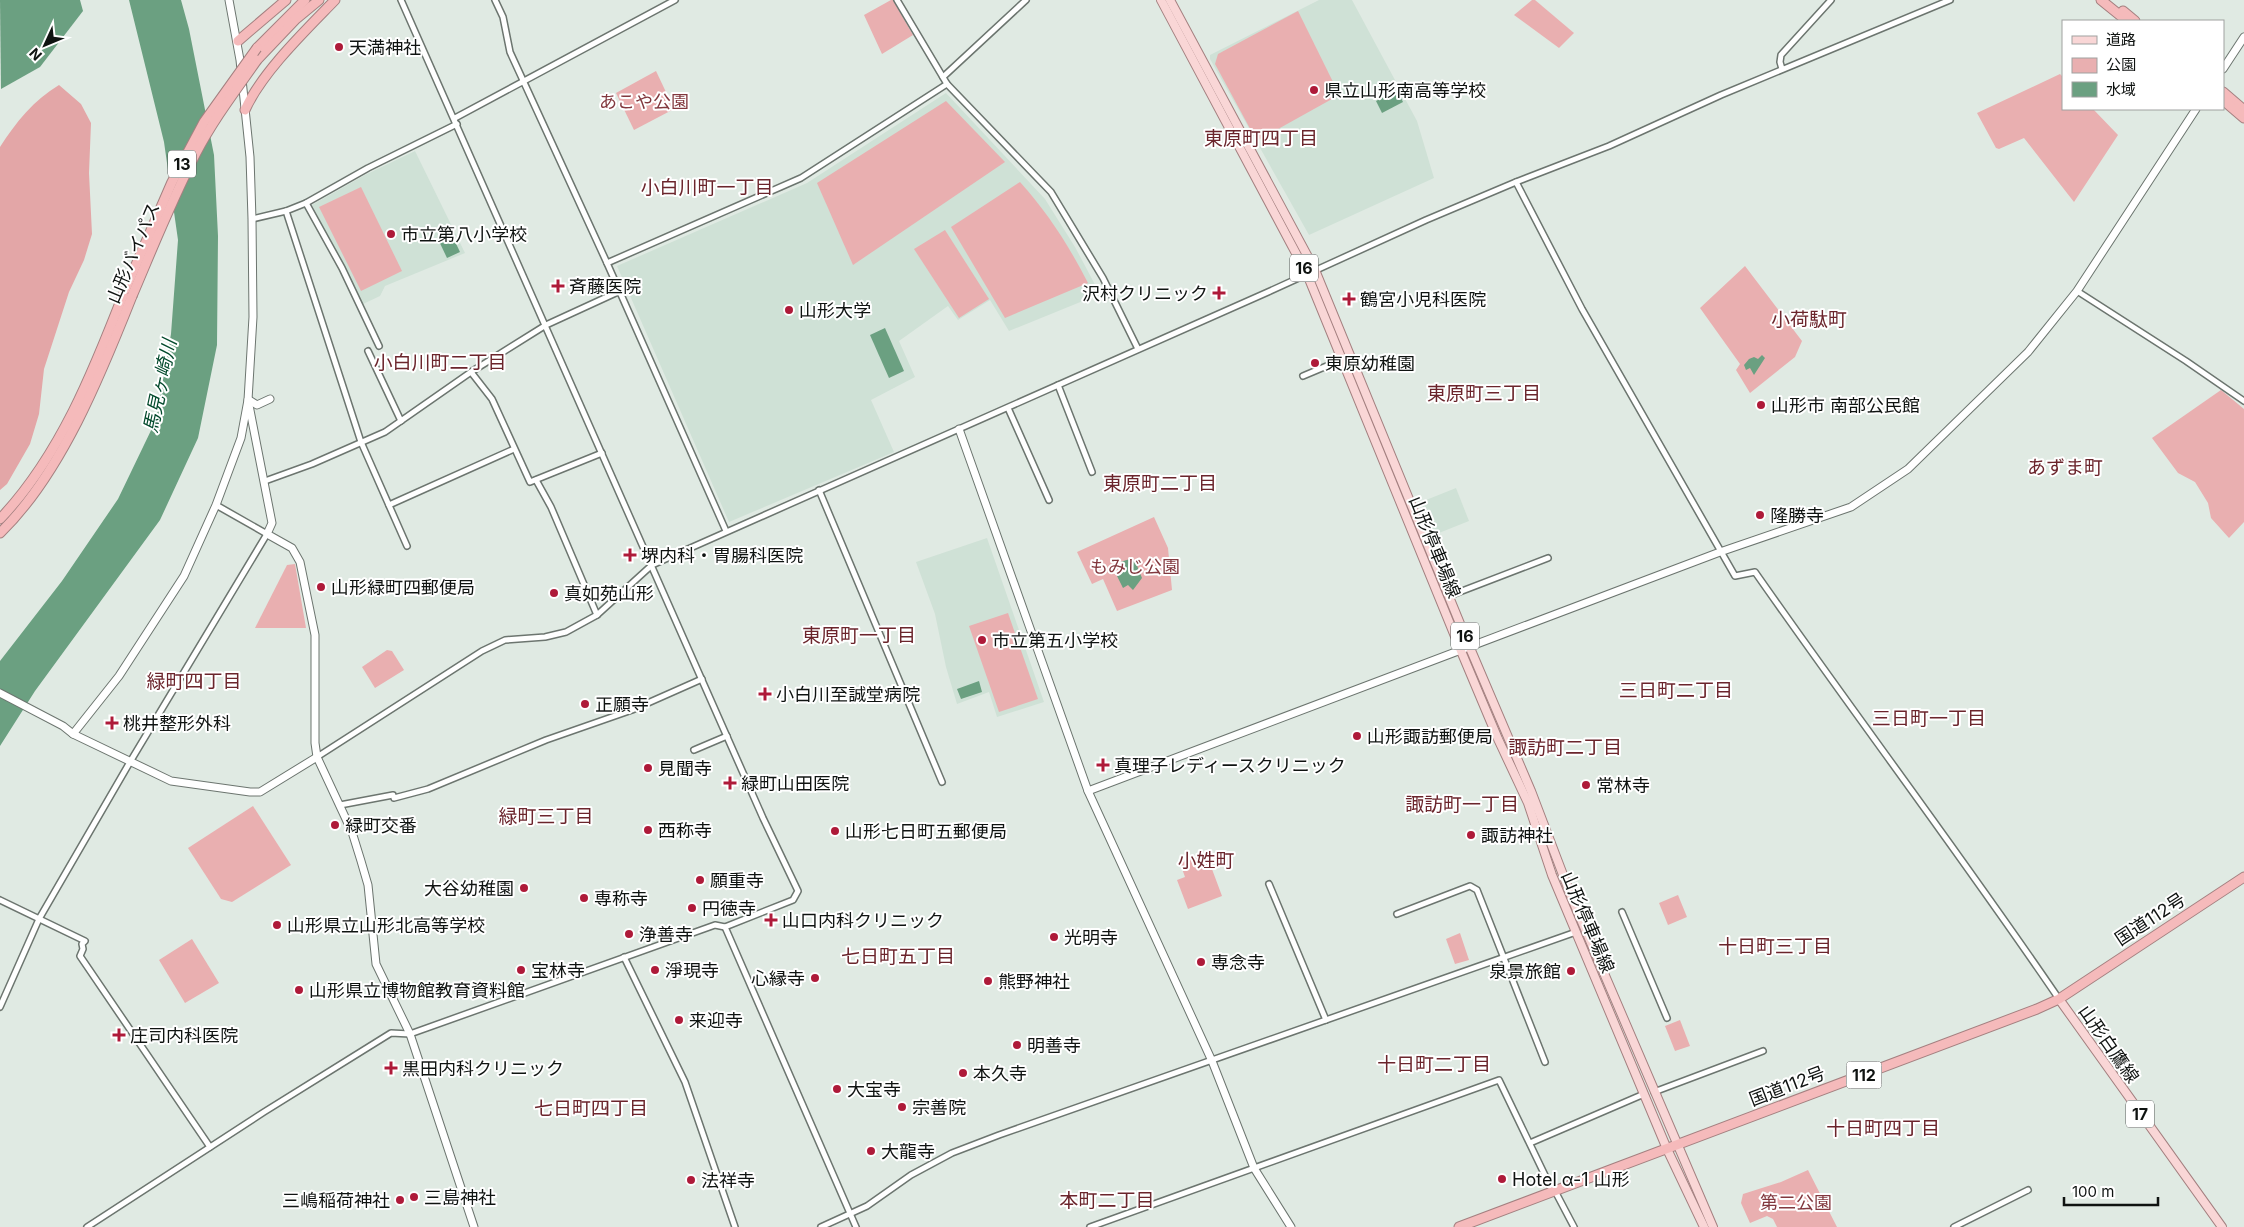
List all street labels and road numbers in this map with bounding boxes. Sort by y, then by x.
road number: 13 [168,150,196,178]
street label: 山形バイパス [102,199,164,307]
road number: 16 [1290,254,1318,282]
street label: 山形停車場線 [1405,493,1465,601]
road number: 16 [1451,622,1479,650]
street label: 山形停車場線 [1557,868,1619,976]
street label: 国道112号 [2111,889,2189,949]
street label: 山形白鷹線 [2075,1001,2143,1087]
street label: 国道112号 [1746,1062,1828,1110]
road number: 112 [1846,1062,1882,1088]
road number: 17 [2126,1100,2154,1128]

